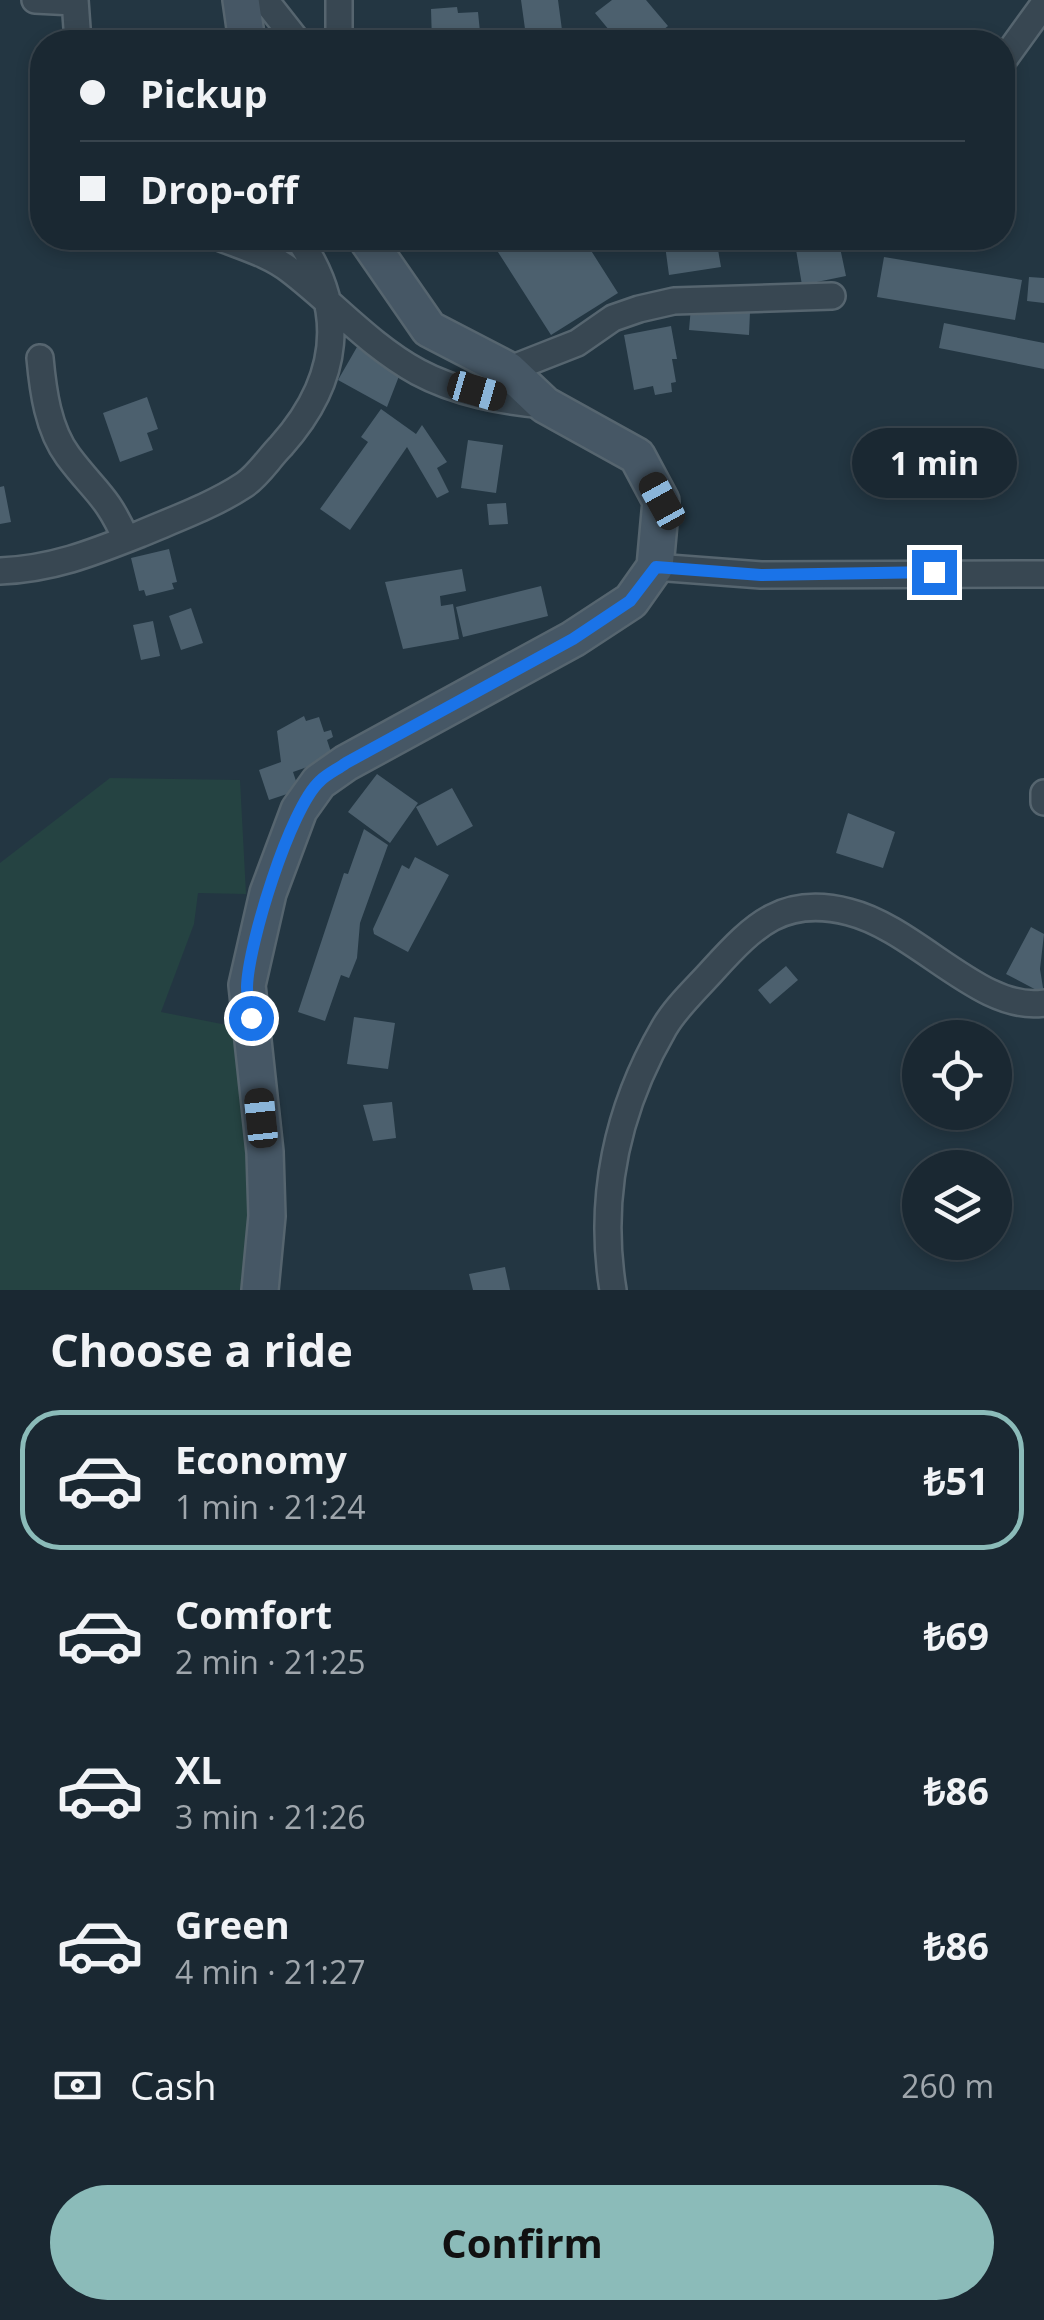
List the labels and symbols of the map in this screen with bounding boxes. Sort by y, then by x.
car [444,368,510,414]
callout: 1 min [852,427,1016,497]
car [634,467,690,535]
route end [912,550,957,595]
route start [229,996,274,1041]
car [243,1087,279,1149]

